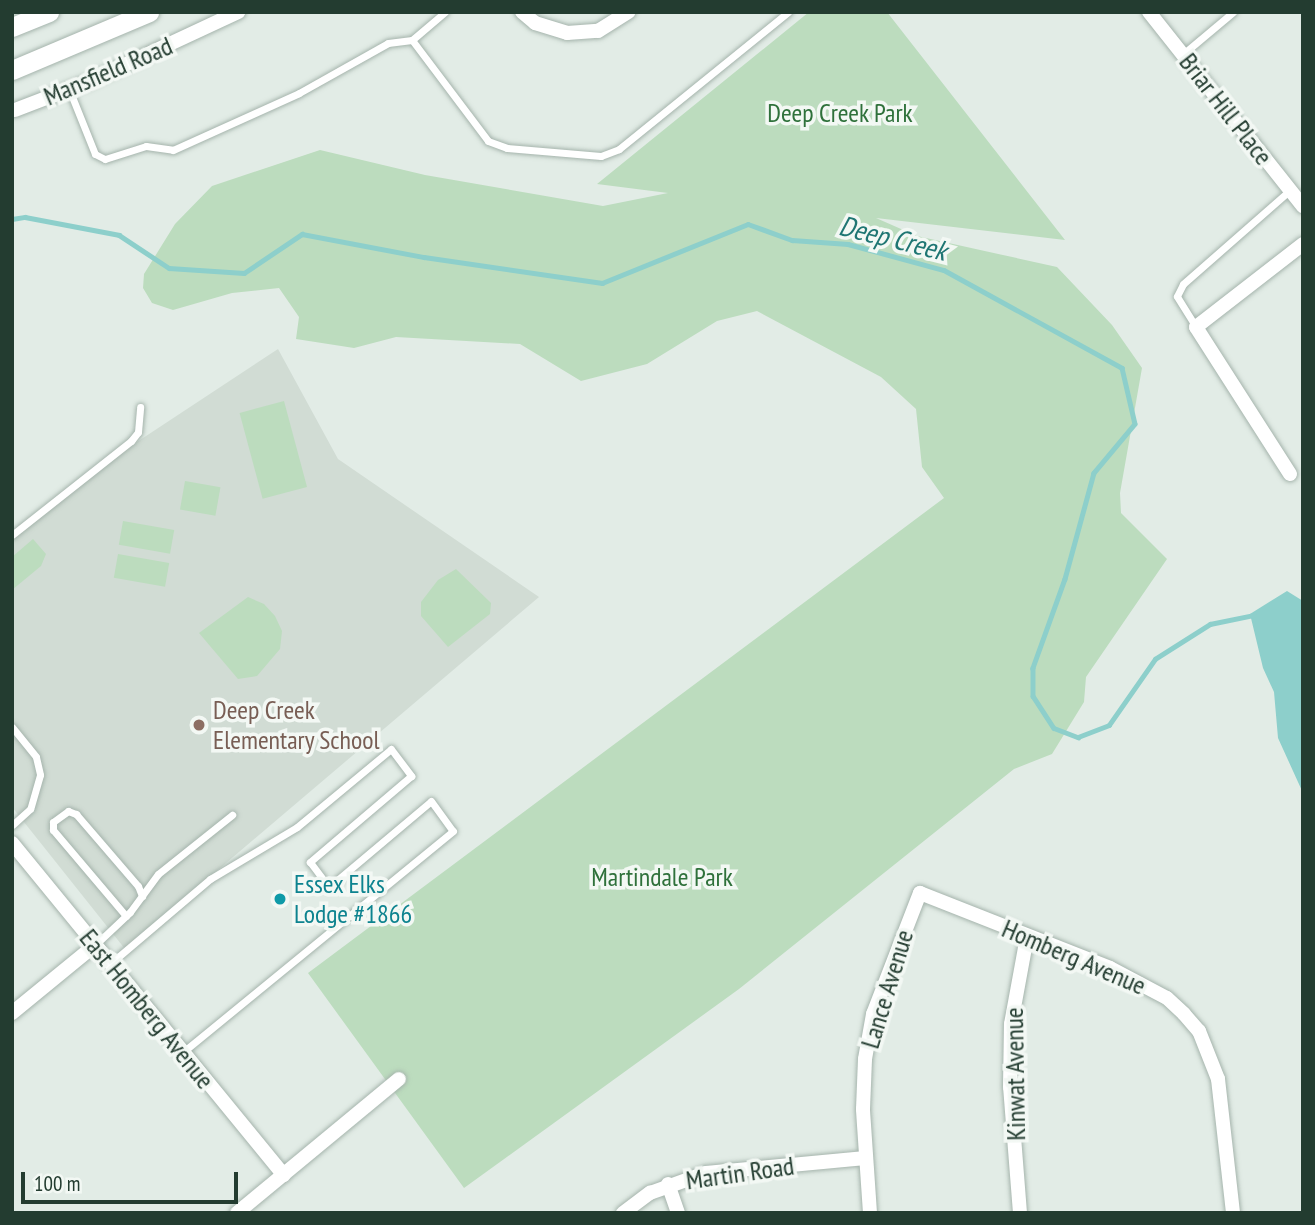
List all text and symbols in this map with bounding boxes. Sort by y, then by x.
street label: Mansfield Road [39,30,177,112]
street label: Briar Hill Place [1173,47,1279,171]
park label: Deep Creek Park [767,97,913,129]
water label: Deep Creek [836,208,950,268]
place label: Deep Creek Elementary School [213,694,380,756]
marker: Deep Creek Elementary School [191,717,207,733]
park label: Martindale Park [591,861,733,893]
place label: Essex Elks Lodge #1866 [294,868,412,930]
marker: Essex Elks Lodge #1866 [272,891,288,907]
street label: Homberg Avenue [997,913,1151,1001]
street label: East Homberg Avenue [73,923,221,1095]
street label: Lance Avenue [854,926,920,1052]
street label: Kinwat Avenue [998,1007,1032,1141]
street label: Martin Road [684,1150,796,1196]
scale bar [24,1158,242,1202]
text: 100 m [34,1170,80,1197]

